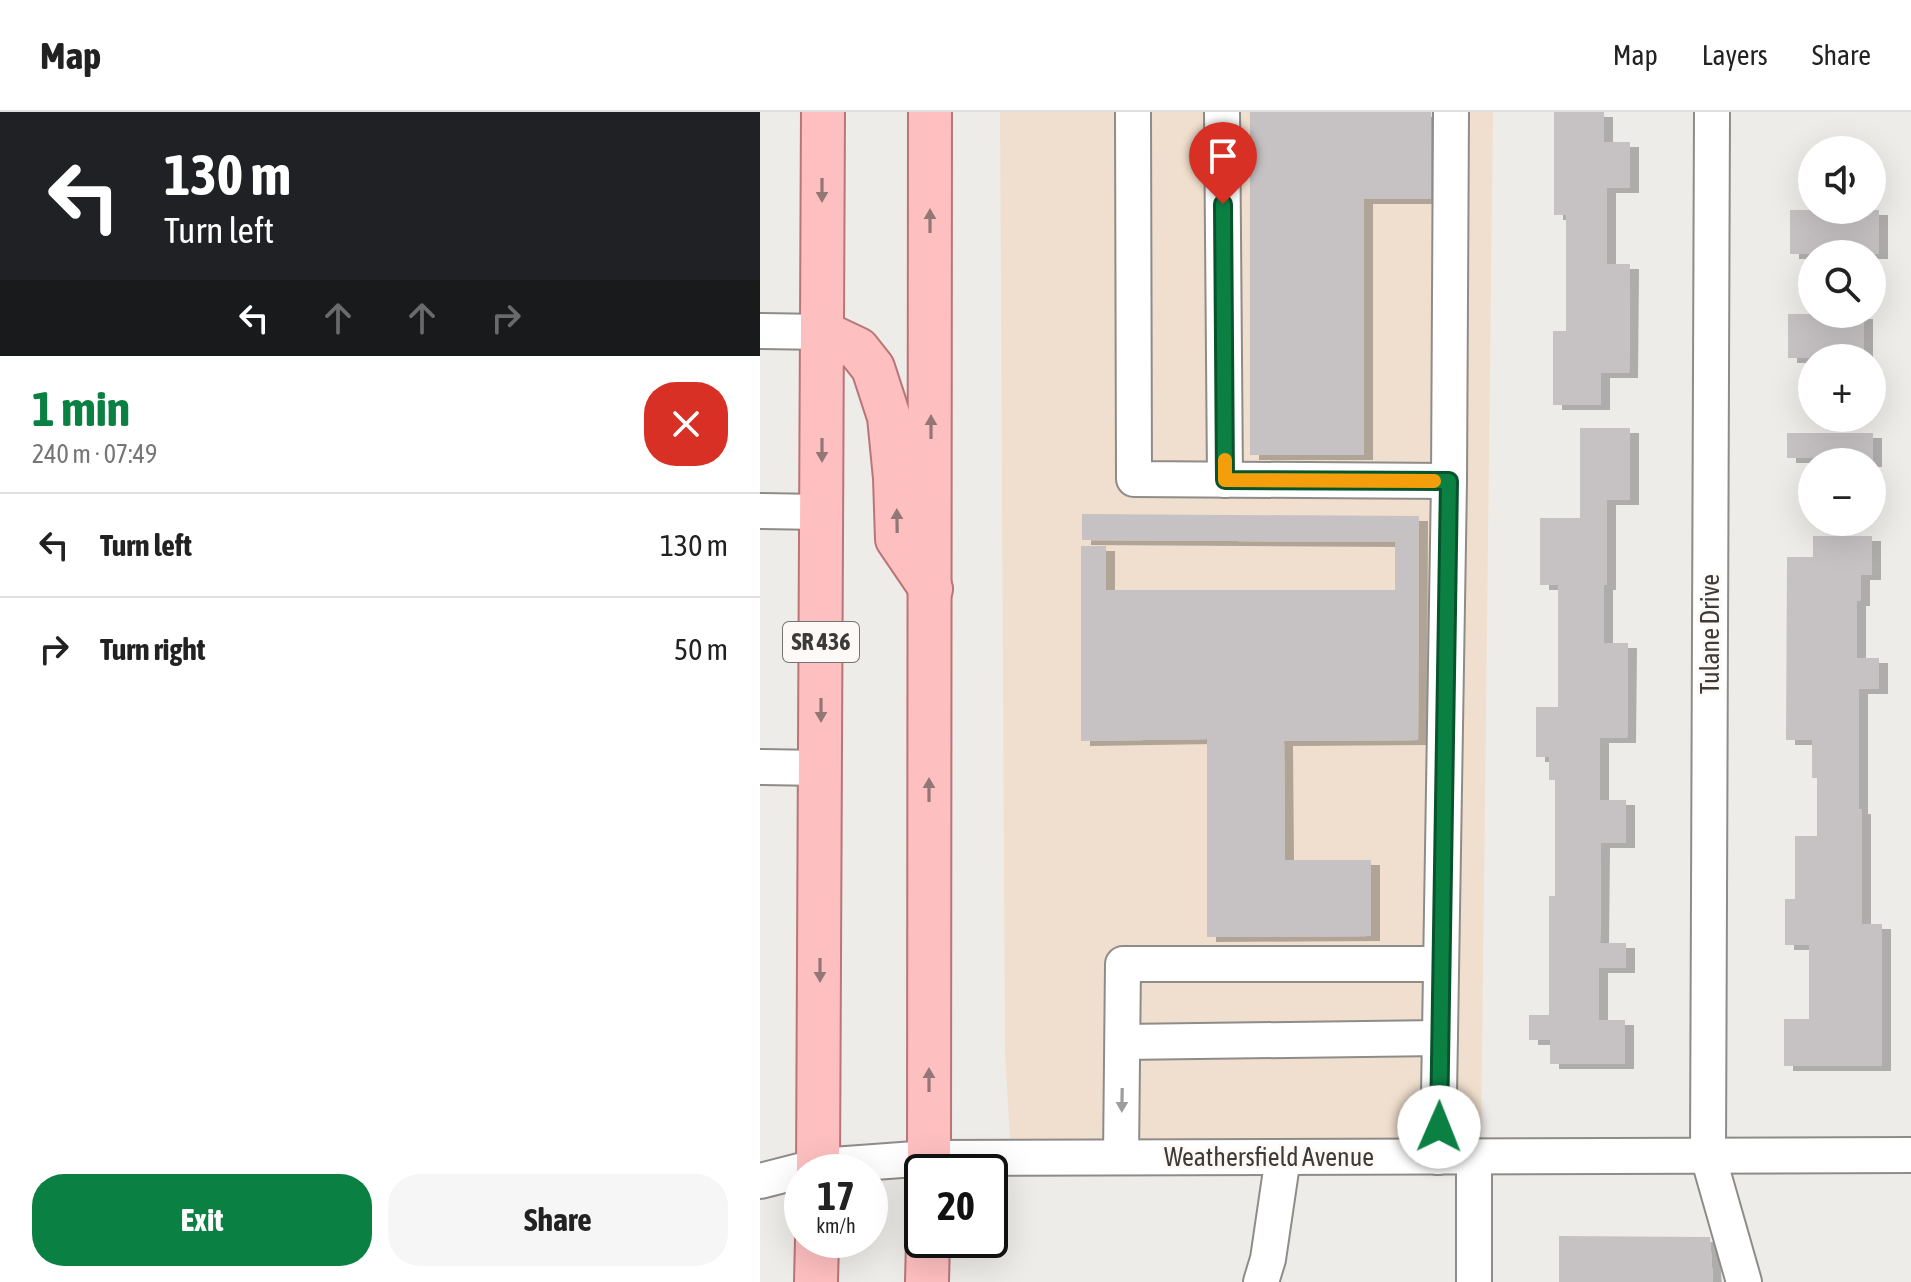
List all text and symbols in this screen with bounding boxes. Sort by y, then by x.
text: Map [40,34,101,77]
text: Map [1613,39,1658,71]
text: Layers [1702,39,1768,71]
text: Share [1812,39,1871,71]
pin [1189,122,1257,204]
icon: arrive [1201,134,1245,178]
map controls [1798,136,1886,536]
button: sound [1798,136,1886,224]
text: 130 m [164,143,291,207]
icon: left [32,144,136,248]
one-way arrow [816,178,828,203]
one-way arrow [924,208,936,233]
text: Turn left [164,209,274,251]
button: search [1798,240,1886,328]
icon: left [232,296,276,340]
icon: ahead [316,296,360,340]
icon: ahead [400,296,444,340]
icon: right [484,296,528,340]
button: + [1798,344,1886,432]
text: 1 min [32,381,130,436]
button: close [644,382,728,466]
one-way arrow [925,414,937,439]
one-way arrow [815,438,828,463]
text: 240 m · 07:49 [32,439,157,469]
button: − [1798,448,1886,536]
one-way arrow [890,508,903,533]
icon: left [32,523,76,567]
text: Turn left [100,528,192,562]
text: 130 m [660,528,728,562]
street label: Tulane Drive [1695,574,1725,694]
road number: SR 436 [783,622,859,662]
icon: right [32,627,76,671]
text: Turn right [100,632,206,666]
text: 50 m [674,632,728,666]
one-way arrow [815,698,827,723]
one-way arrow [923,777,936,802]
one-way arrow [814,958,826,983]
one-way arrow [923,1067,935,1092]
position arrow [1397,1085,1481,1169]
one-way arrow [1116,1088,1128,1113]
street label: Weathersfield Avenue [1164,1142,1374,1172]
speed limit sign: 20 [904,1154,1008,1258]
text: 17 [817,1173,855,1218]
button: Exit [32,1174,372,1266]
button: Share [388,1174,728,1266]
text: km/h [816,1214,856,1237]

